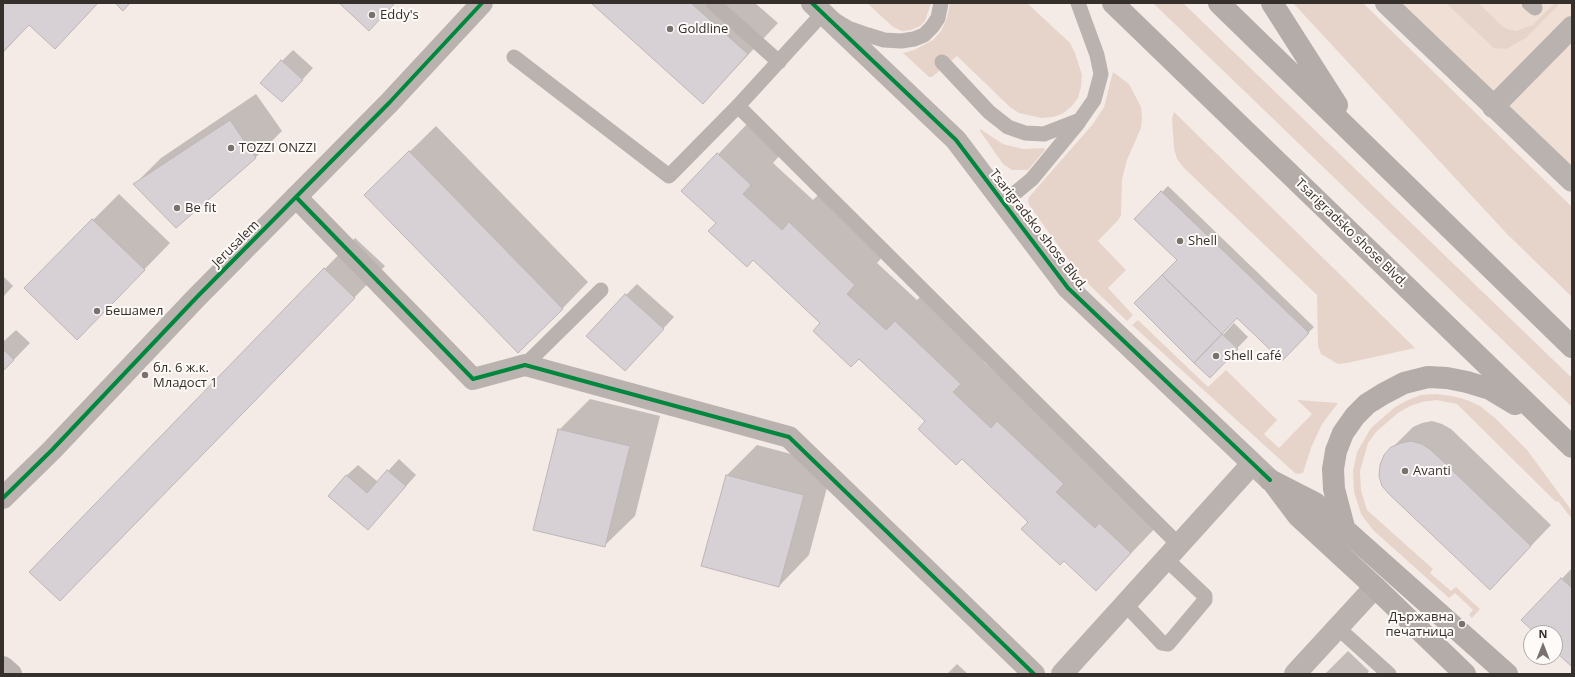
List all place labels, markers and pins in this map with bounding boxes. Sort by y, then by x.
place label: Eddy's [380,7,419,23]
marker: Eddy's [367,10,377,20]
place label: Goldline [678,21,728,37]
marker: Goldline [665,24,675,34]
place label: TOZZI ONZZI [239,140,317,156]
marker: TOZZI ONZZI [226,143,236,153]
place label: Be fit [185,200,216,216]
marker: Be fit [172,203,182,213]
place label: Shell [1188,233,1217,249]
marker: Shell [1175,236,1185,246]
place label: Бешамел [105,303,163,319]
marker: Бешамел [92,306,102,316]
place label: Shell café [1224,348,1281,364]
marker: Shell café [1211,351,1221,361]
place label: бл. 6 ж.к. Младост 1 [153,360,218,391]
marker: бл. 6 ж.к. Младост 1 [140,370,150,380]
place label: Avanti [1413,463,1451,479]
marker: Avanti [1400,466,1410,476]
place label: Държавна печатница [1386,609,1454,640]
marker: Държавна печатница [1457,619,1467,629]

